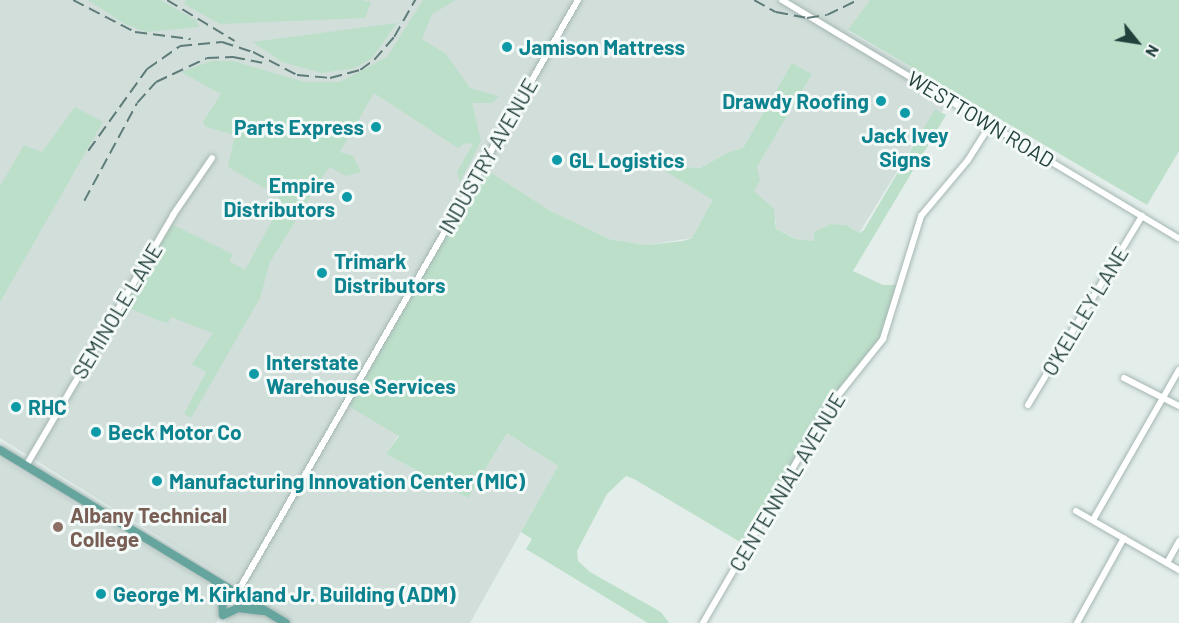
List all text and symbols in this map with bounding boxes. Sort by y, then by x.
north arrow [1107,12,1167,72]
place label: Jamison Mattress [519,34,685,60]
marker: Jamison Mattress [500,40,514,54]
text: N [1142,42,1164,61]
street label: WESTTOWN ROAD [903,65,1059,173]
street label: INDUSTRY AVENUE [433,74,543,238]
place label: Drawdy Roofing [722,88,869,114]
marker: Drawdy Roofing [874,94,888,108]
marker: Jack Ivey Signs [898,106,912,120]
place label: Parts Express [234,114,364,140]
marker: Parts Express [369,120,383,134]
place label: Jack Ivey Signs [861,122,949,172]
place label: GL Logistics [569,147,684,173]
marker: GL Logistics [550,153,564,167]
place label: Empire Distributors [223,172,335,222]
marker: Empire Distributors [340,190,354,204]
street label: SEMINOLE LANE [67,239,167,383]
street label: O'KELLEY LANE [1037,242,1133,380]
place label: Trimark Distributors [334,248,446,298]
marker: Trimark Distributors [315,266,329,280]
place label: Interstate Warehouse Services [266,349,456,399]
marker: Interstate Warehouse Services [247,367,261,381]
street label: CENTENNIAL AVENUE [724,388,850,576]
place label: RHC [28,394,67,420]
marker: RHC [9,400,23,414]
place label: Beck Motor Co [108,419,242,445]
marker: Beck Motor Co [89,425,103,439]
place label: Manufacturing Innovation Center (MIC) [169,468,525,494]
marker: Manufacturing Innovation Center (MIC) [150,474,164,488]
place label: Albany Technical College [70,502,227,552]
marker: Albany Technical College [51,520,65,534]
place label: George M. Kirkland Jr. Building (ADM) [113,581,456,607]
marker: George M. Kirkland Jr. Building (ADM) [94,587,108,601]

